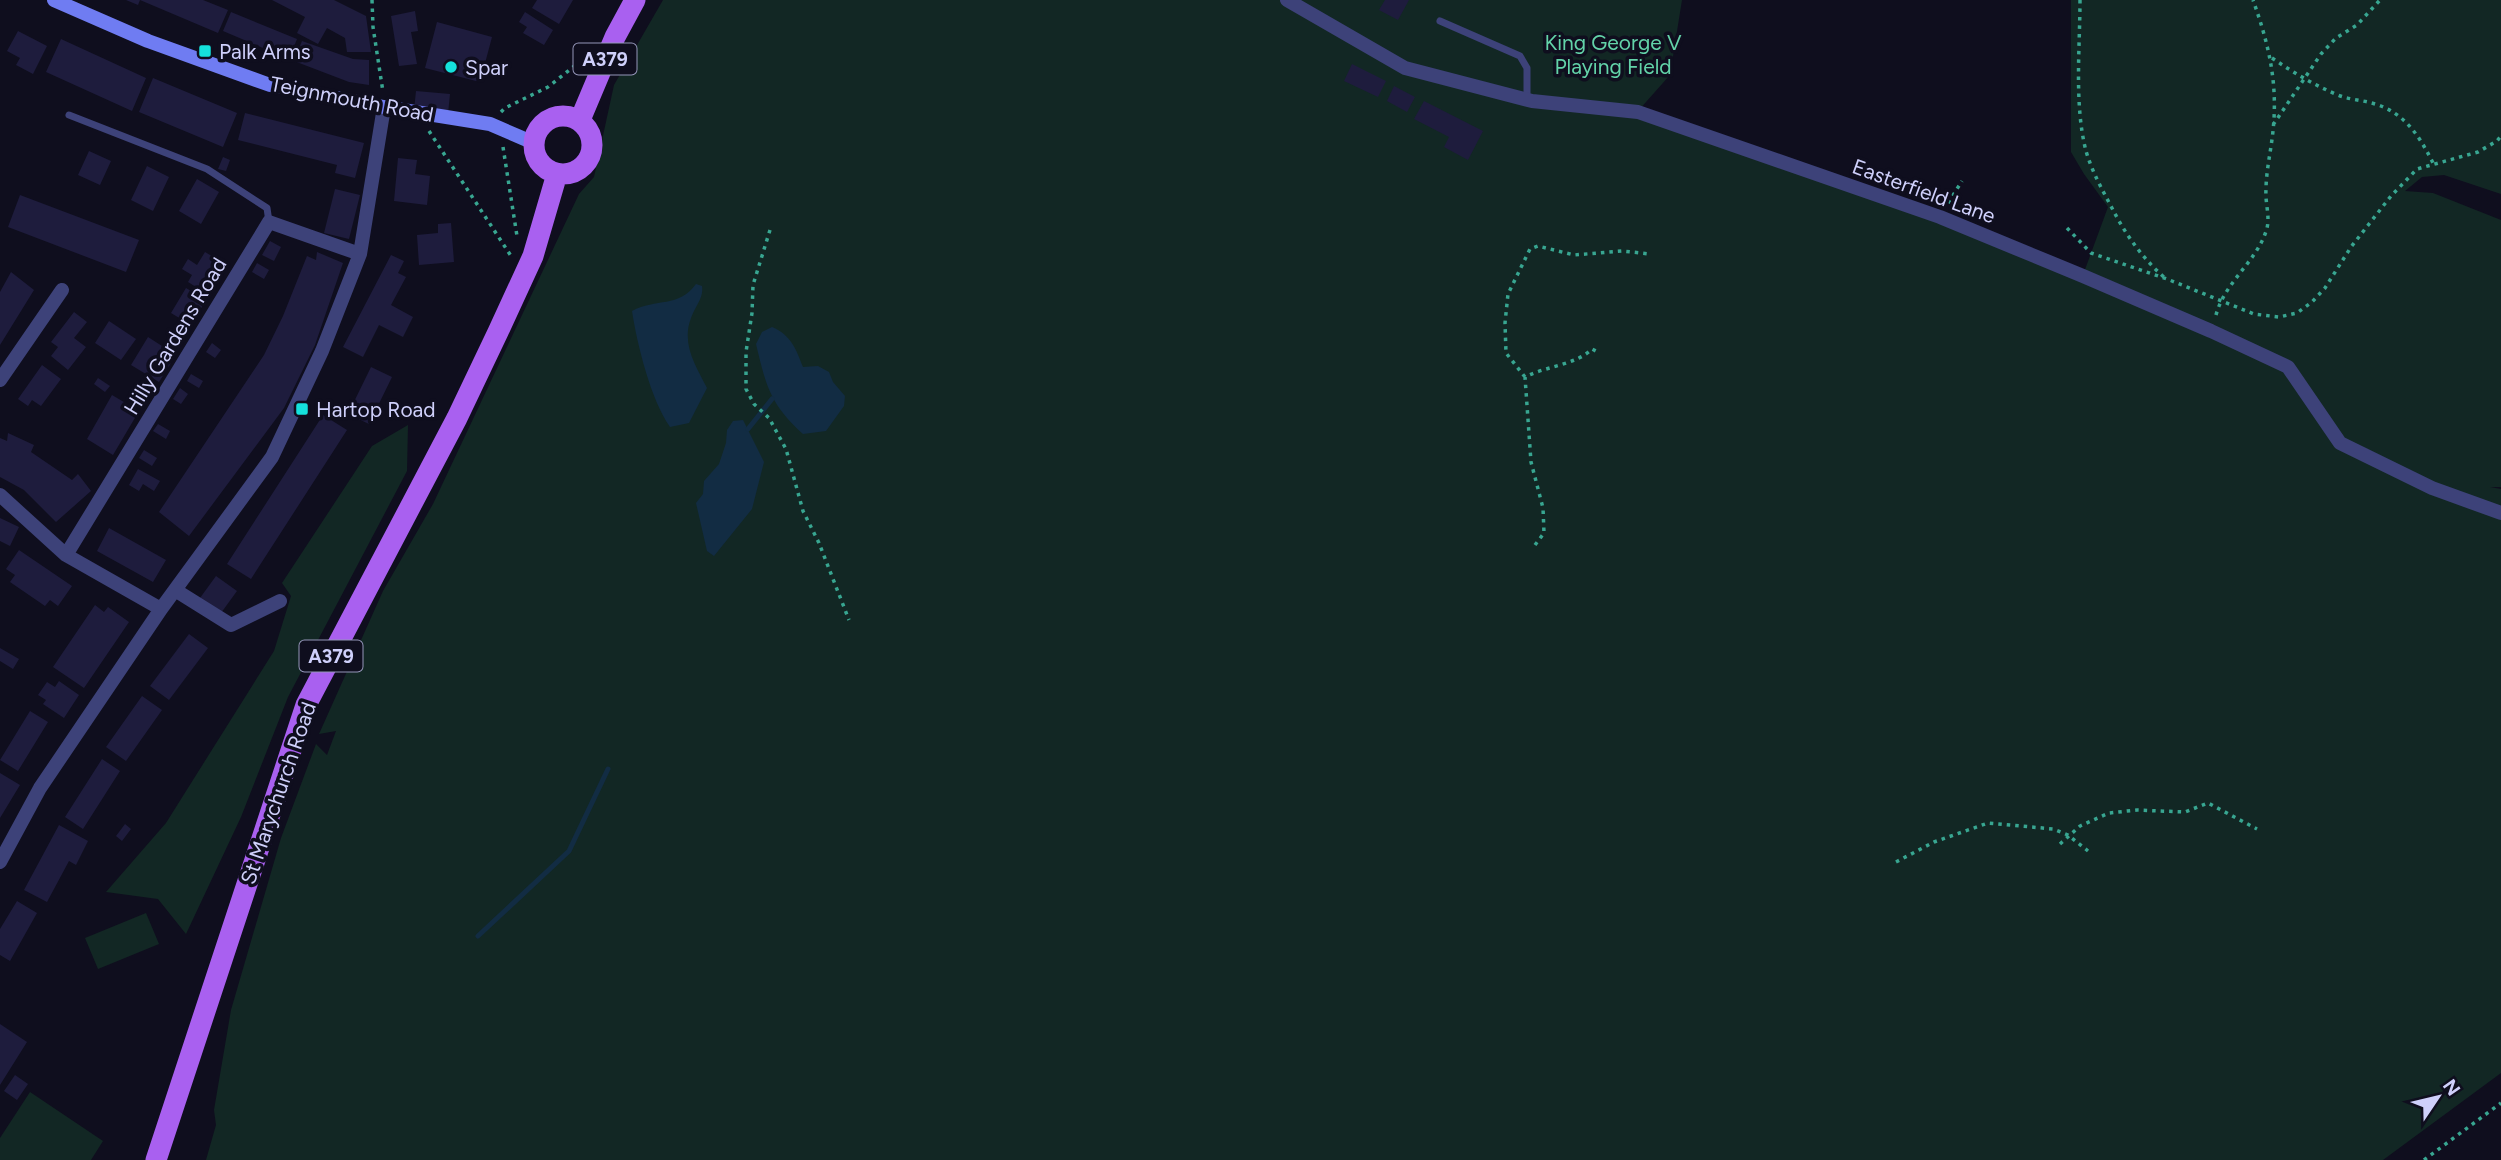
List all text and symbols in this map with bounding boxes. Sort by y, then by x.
park label: King George V Playing Field [1544,30,1682,79]
place label: Palk Arms [219,39,311,64]
marker: Palk Arms [197,43,213,59]
road number: A379 [574,44,636,74]
place label: Spar [465,55,508,80]
marker: Spar [443,59,459,75]
street label: Teignmouth Road [268,71,436,127]
street label: Easterfield Lane [1849,154,1999,228]
street label: Hilly Gardens Road [118,253,232,419]
place label: Hartop Road [316,397,436,422]
marker: Hartop Road [294,401,310,417]
road number: A379 [300,640,362,671]
street label: St Marychurch Road [235,699,321,887]
north arrow [2403,1062,2473,1132]
text: N [2438,1075,2465,1100]

